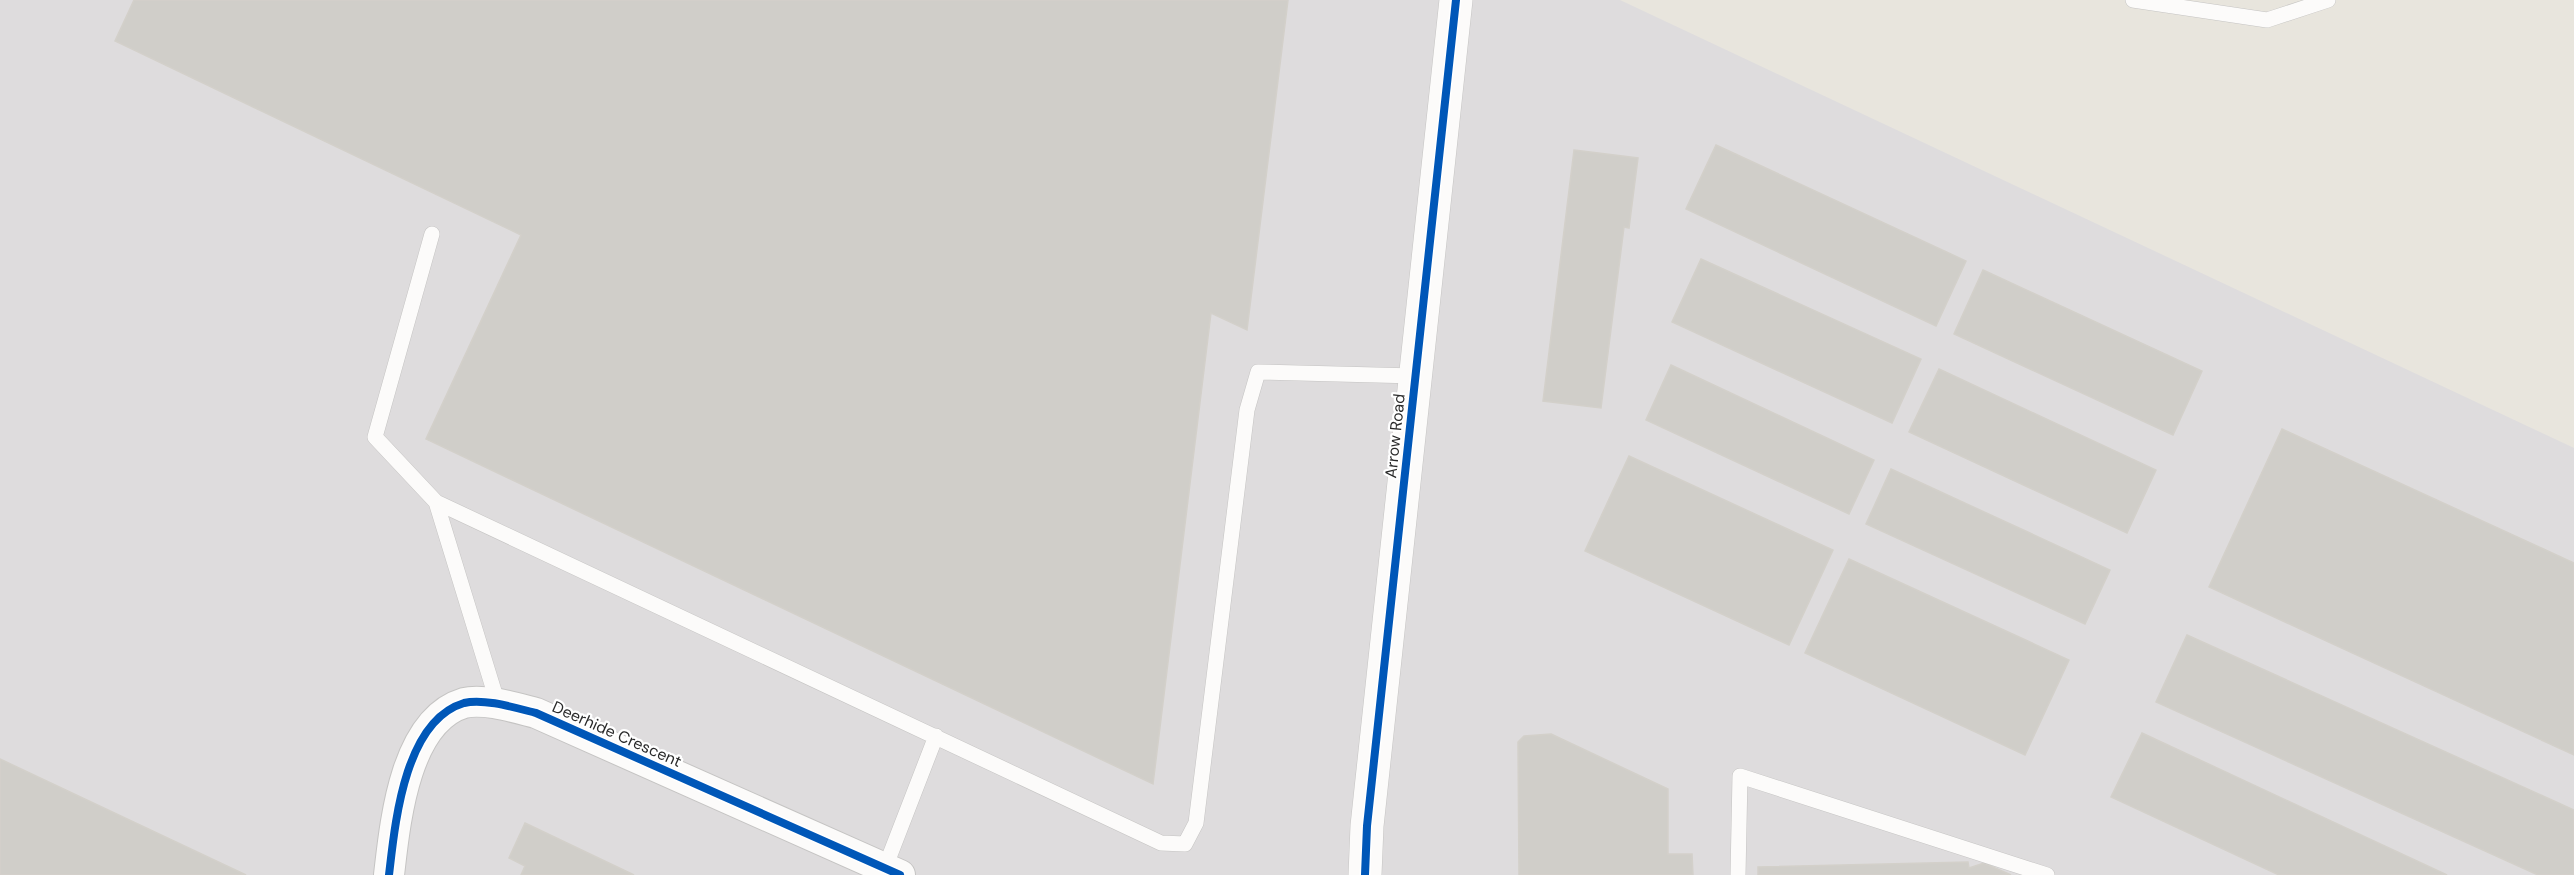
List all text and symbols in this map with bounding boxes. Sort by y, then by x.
street label: Arrow Road [1380,393,1410,479]
street label: Deerhide Crescent [549,696,685,772]

